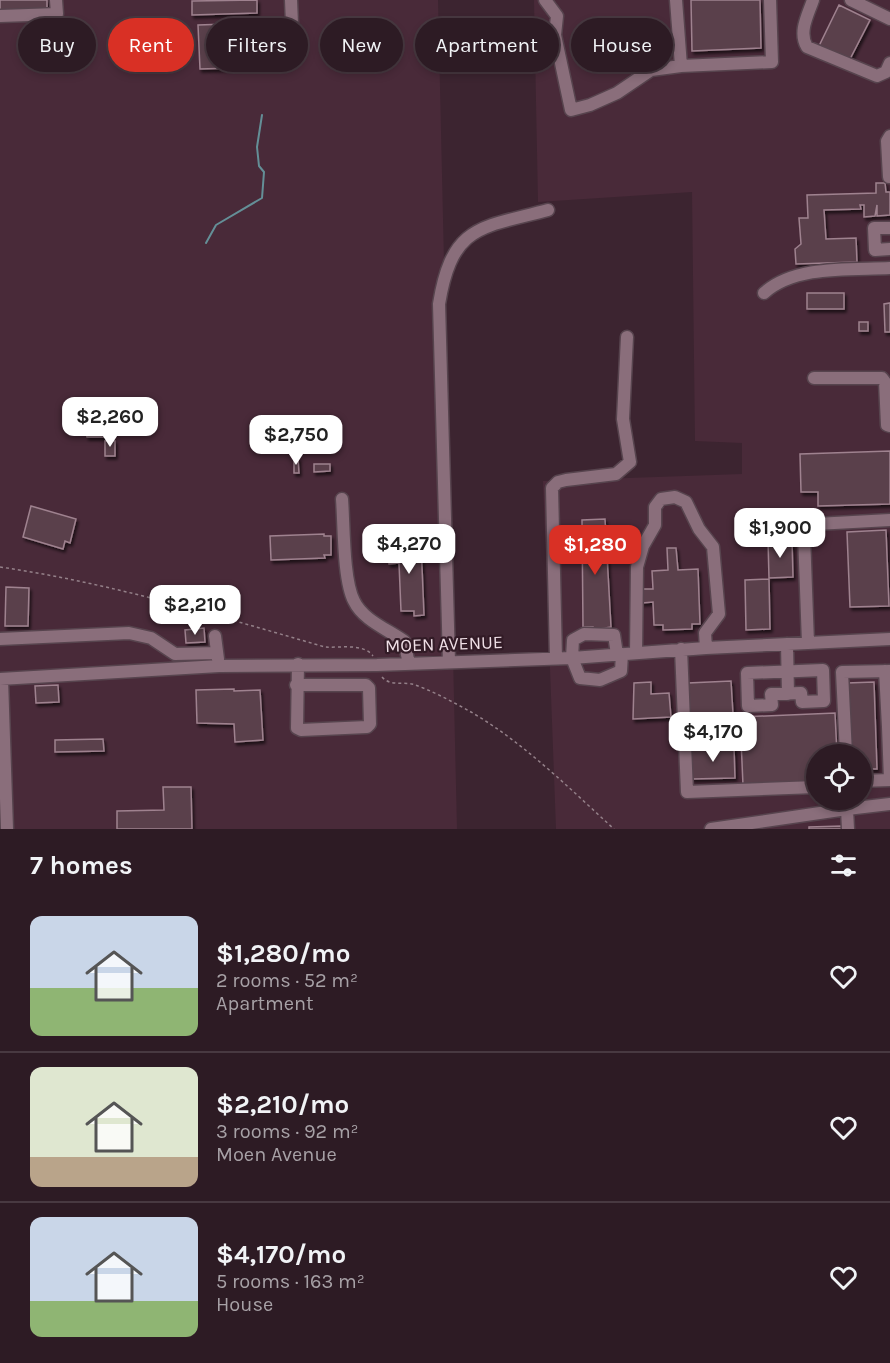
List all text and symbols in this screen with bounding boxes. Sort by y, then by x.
chip: Buy [18,18,96,72]
chip: Rent [108,18,194,72]
chip: Filters [206,18,308,72]
chip: New [320,18,403,72]
chip: Apartment [415,18,559,72]
chip: House [571,18,673,72]
pin: $2,260 [61,397,159,448]
text: $2,260 [76,405,144,428]
pin: $2,750 [247,415,345,466]
text: $2,750 [263,423,329,446]
pin: $1,900 [731,508,829,559]
text: $1,900 [748,516,812,539]
pin: $4,270 [360,524,458,575]
pin: $1,280 [546,525,644,576]
text: $4,270 [376,532,442,555]
text: $1,280 [563,533,627,556]
pin: $2,210 [146,585,244,636]
text: $2,210 [164,593,226,616]
street label: MOEN AVENUE [385,631,503,657]
pin: $4,170 [664,712,762,763]
text: $4,170 [683,720,743,743]
map controls [806,744,872,810]
button: locate [806,744,872,810]
icon: filters [827,849,860,882]
text: 7 homes [30,850,133,881]
text: $1,280/mo [216,938,350,969]
icon: home [78,940,150,1012]
icon: heart [827,960,860,993]
text: 2 rooms · 52 m² [216,969,358,992]
text: Apartment [216,992,314,1015]
text: $2,210/mo [216,1089,349,1120]
icon: home [78,1091,150,1163]
icon: heart [827,1111,860,1144]
text: 3 rooms · 92 m² [216,1120,359,1143]
text: Moen Avenue [216,1143,337,1166]
text: $4,170/mo [216,1239,346,1270]
icon: home [78,1241,150,1313]
icon: heart [827,1261,860,1294]
text: 5 rooms · 163 m² [216,1270,365,1293]
text: House [216,1293,273,1316]

